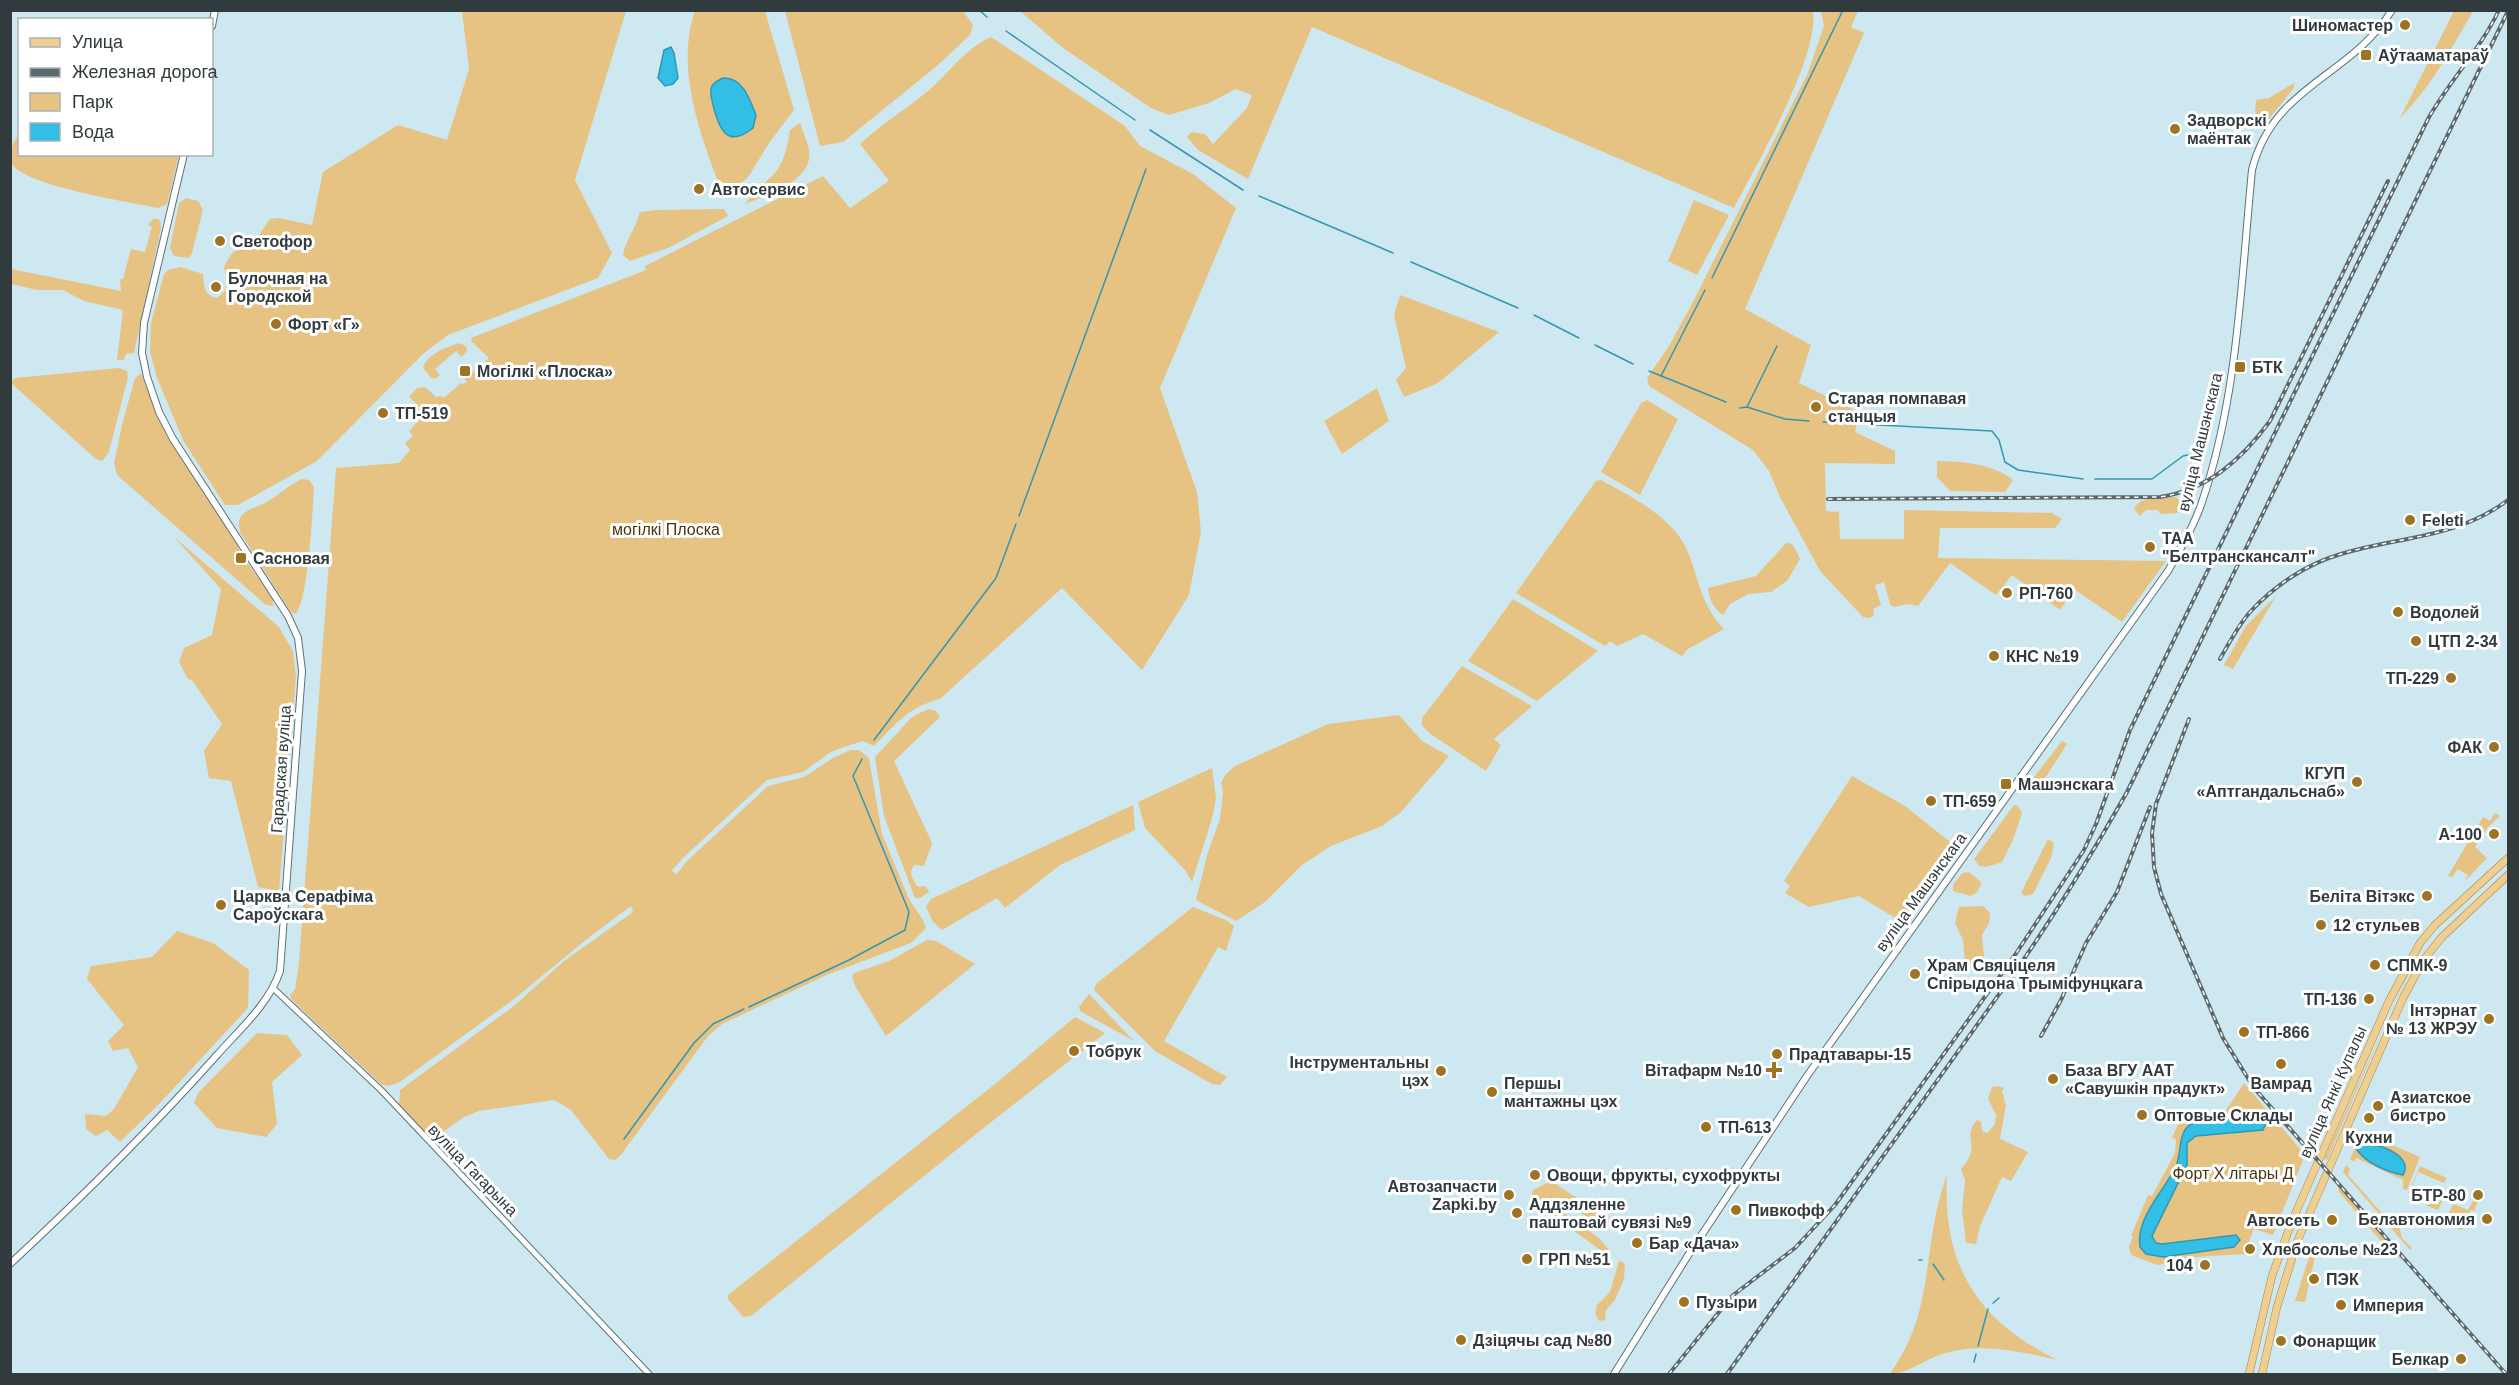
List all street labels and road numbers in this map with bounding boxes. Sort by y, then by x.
street label: вуліца Машэнскага [2175,371,2225,513]
street label: Гарадская вуліца [268,705,294,833]
street label: вуліца Машэнскага [1872,829,1970,954]
street label: вуліца Янкі Купалы [2296,1024,2370,1160]
street label: вуліца Гагарына [425,1121,521,1219]

